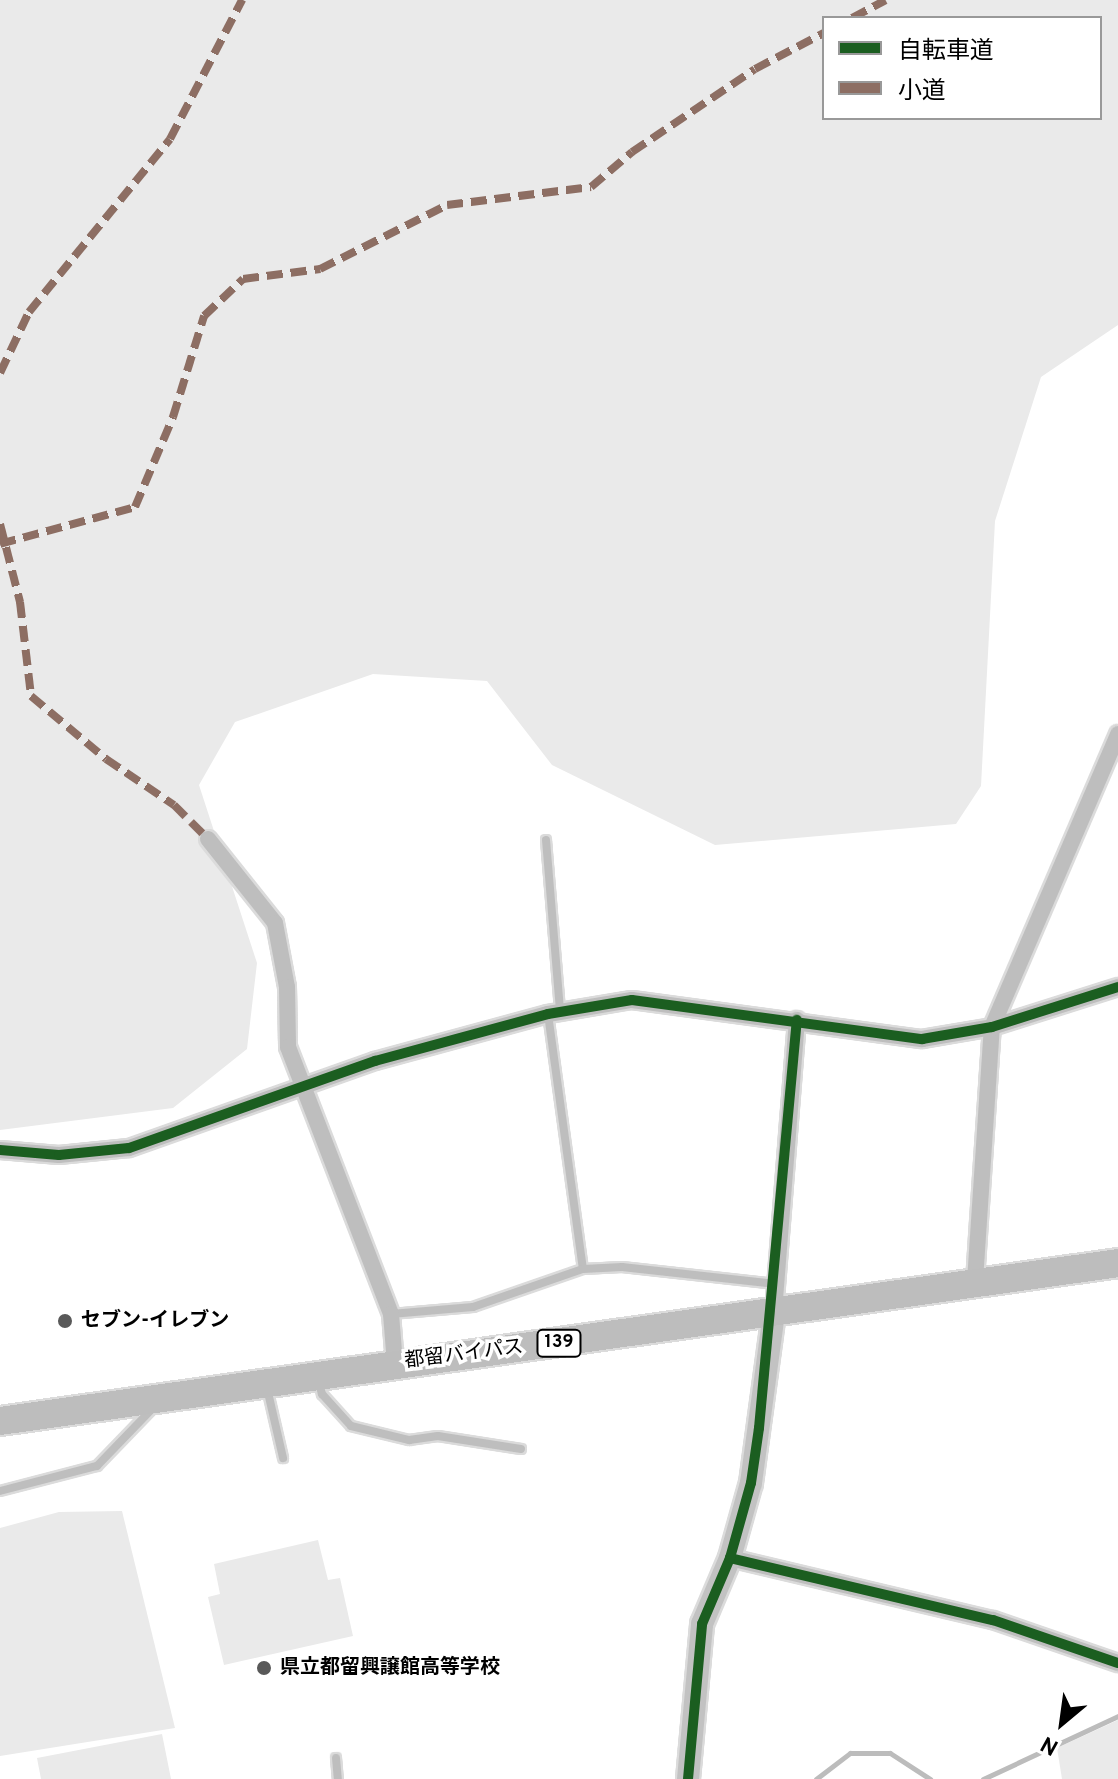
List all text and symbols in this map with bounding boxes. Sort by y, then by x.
legend [822,16,1102,120]
text: 自転車道 [898,37,994,67]
text: 小道 [898,77,946,107]
place label: セブン-イレブン [81,1309,229,1333]
marker: セブン-イレブン [56,1312,74,1330]
road number: 139 [535,1329,583,1357]
street label: 都留バイパス [403,1336,525,1374]
place label: 県立都留興譲館高等学校 [280,1656,500,1680]
marker: 県立都留興譲館高等学校 [255,1659,273,1677]
north arrow [1022,1683,1102,1763]
text: N [1037,1729,1064,1760]

